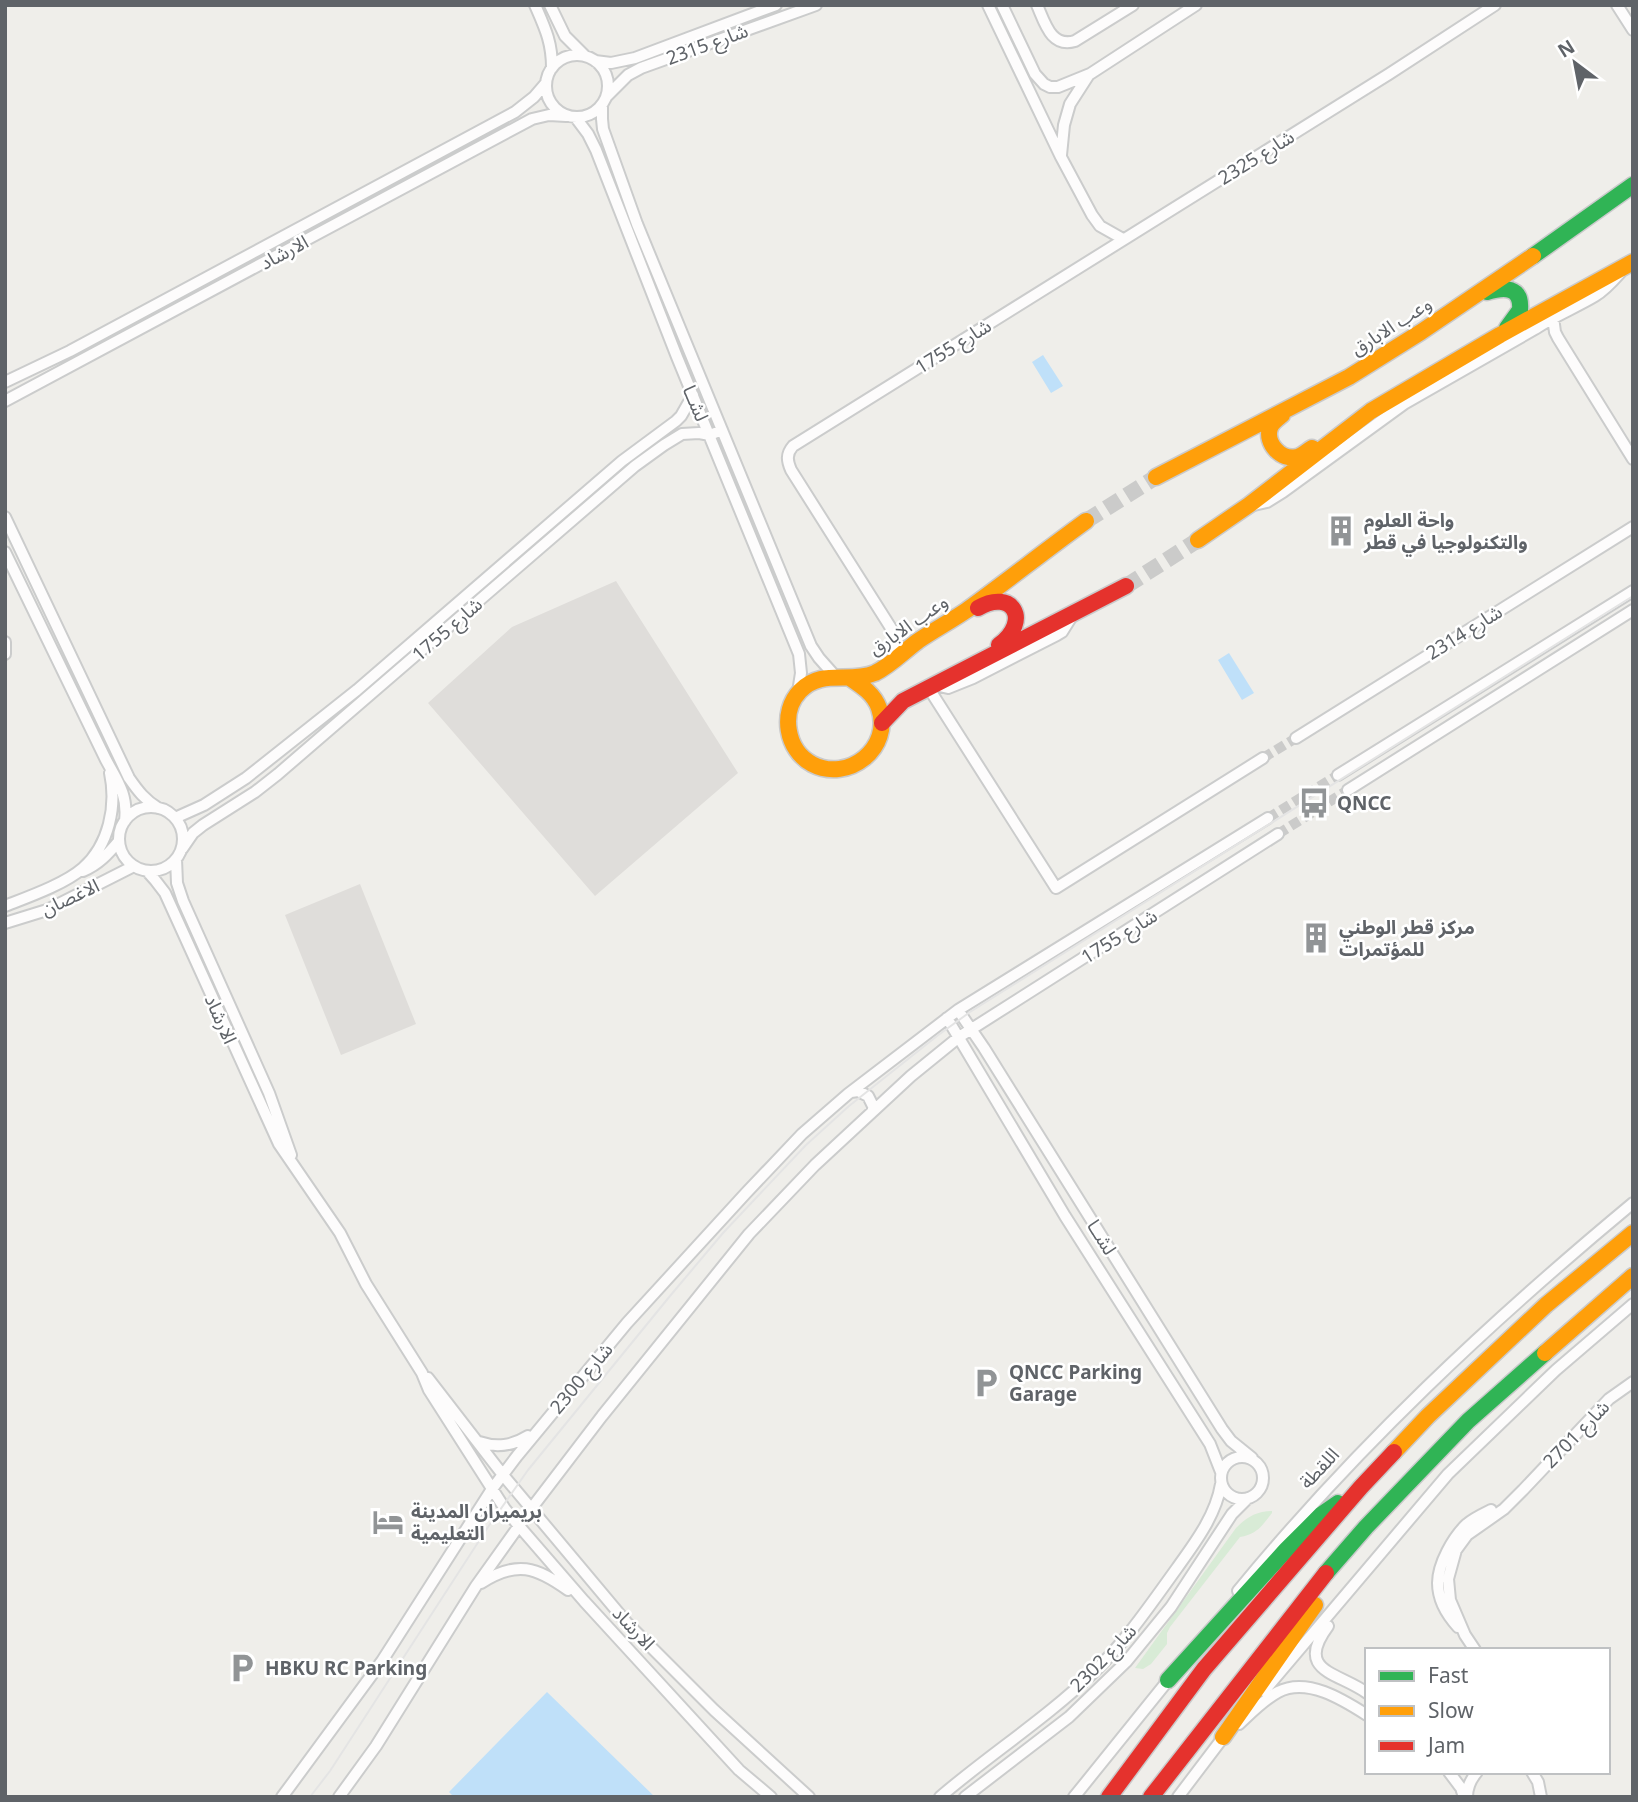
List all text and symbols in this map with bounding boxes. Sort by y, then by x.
street label: شارع 2315 [662,17,752,72]
north arrow [1540,28,1610,98]
text: N [1553,33,1579,64]
street label: شارع 2325 [1213,123,1300,192]
street label: الارشاد [255,228,313,276]
street label: وعب الابارق [1346,290,1436,362]
street label: شارع 1755 [910,312,997,381]
street label: لشــا [677,381,715,425]
place label: واحة العلوم والتكنولوجيا في قطر [1363,507,1528,557]
building icon: واحة العلوم والتكنولوجيا في قطر [1324,514,1358,548]
street label: وعب الابارق [863,588,953,662]
street label: شارع 1755 [406,591,488,668]
street label: شارع 2314 [1421,598,1508,667]
bus stop icon: QNCC [1297,786,1331,820]
place label: QNCC [1337,790,1392,816]
street label: الاغصان [37,872,103,922]
street label: شارع 1755 [1076,902,1163,971]
place label: مركز قطر الوطني للمؤتمرات [1339,914,1475,962]
building icon: مركز قطر الوطني للمؤتمرات [1299,921,1333,955]
street label: الارشاد [199,990,243,1048]
street label: لشــا [1081,1214,1123,1260]
street label: شارع 2300 [544,1337,619,1420]
place label: QNCC Parking Garage [1009,1359,1142,1407]
parking icon: QNCC Parking Garage [969,1366,1003,1400]
street label: شارع 2701 [1537,1394,1616,1474]
street label: اللقطة [1293,1442,1345,1494]
place label: بريميران المدينة التعليمية [411,1498,542,1546]
hotel icon: بريميران المدينة التعليمية [371,1505,405,1539]
street label: الارشاد [607,1600,661,1656]
street label: شارع 2302 [1064,1618,1143,1698]
legend [1365,1648,1610,1774]
parking icon: HBKU RC Parking [225,1651,259,1685]
place label: HBKU RC Parking [265,1655,427,1681]
text: Fast [1428,1661,1469,1689]
text: Slow [1428,1696,1474,1724]
text: Jam [1426,1731,1465,1759]

